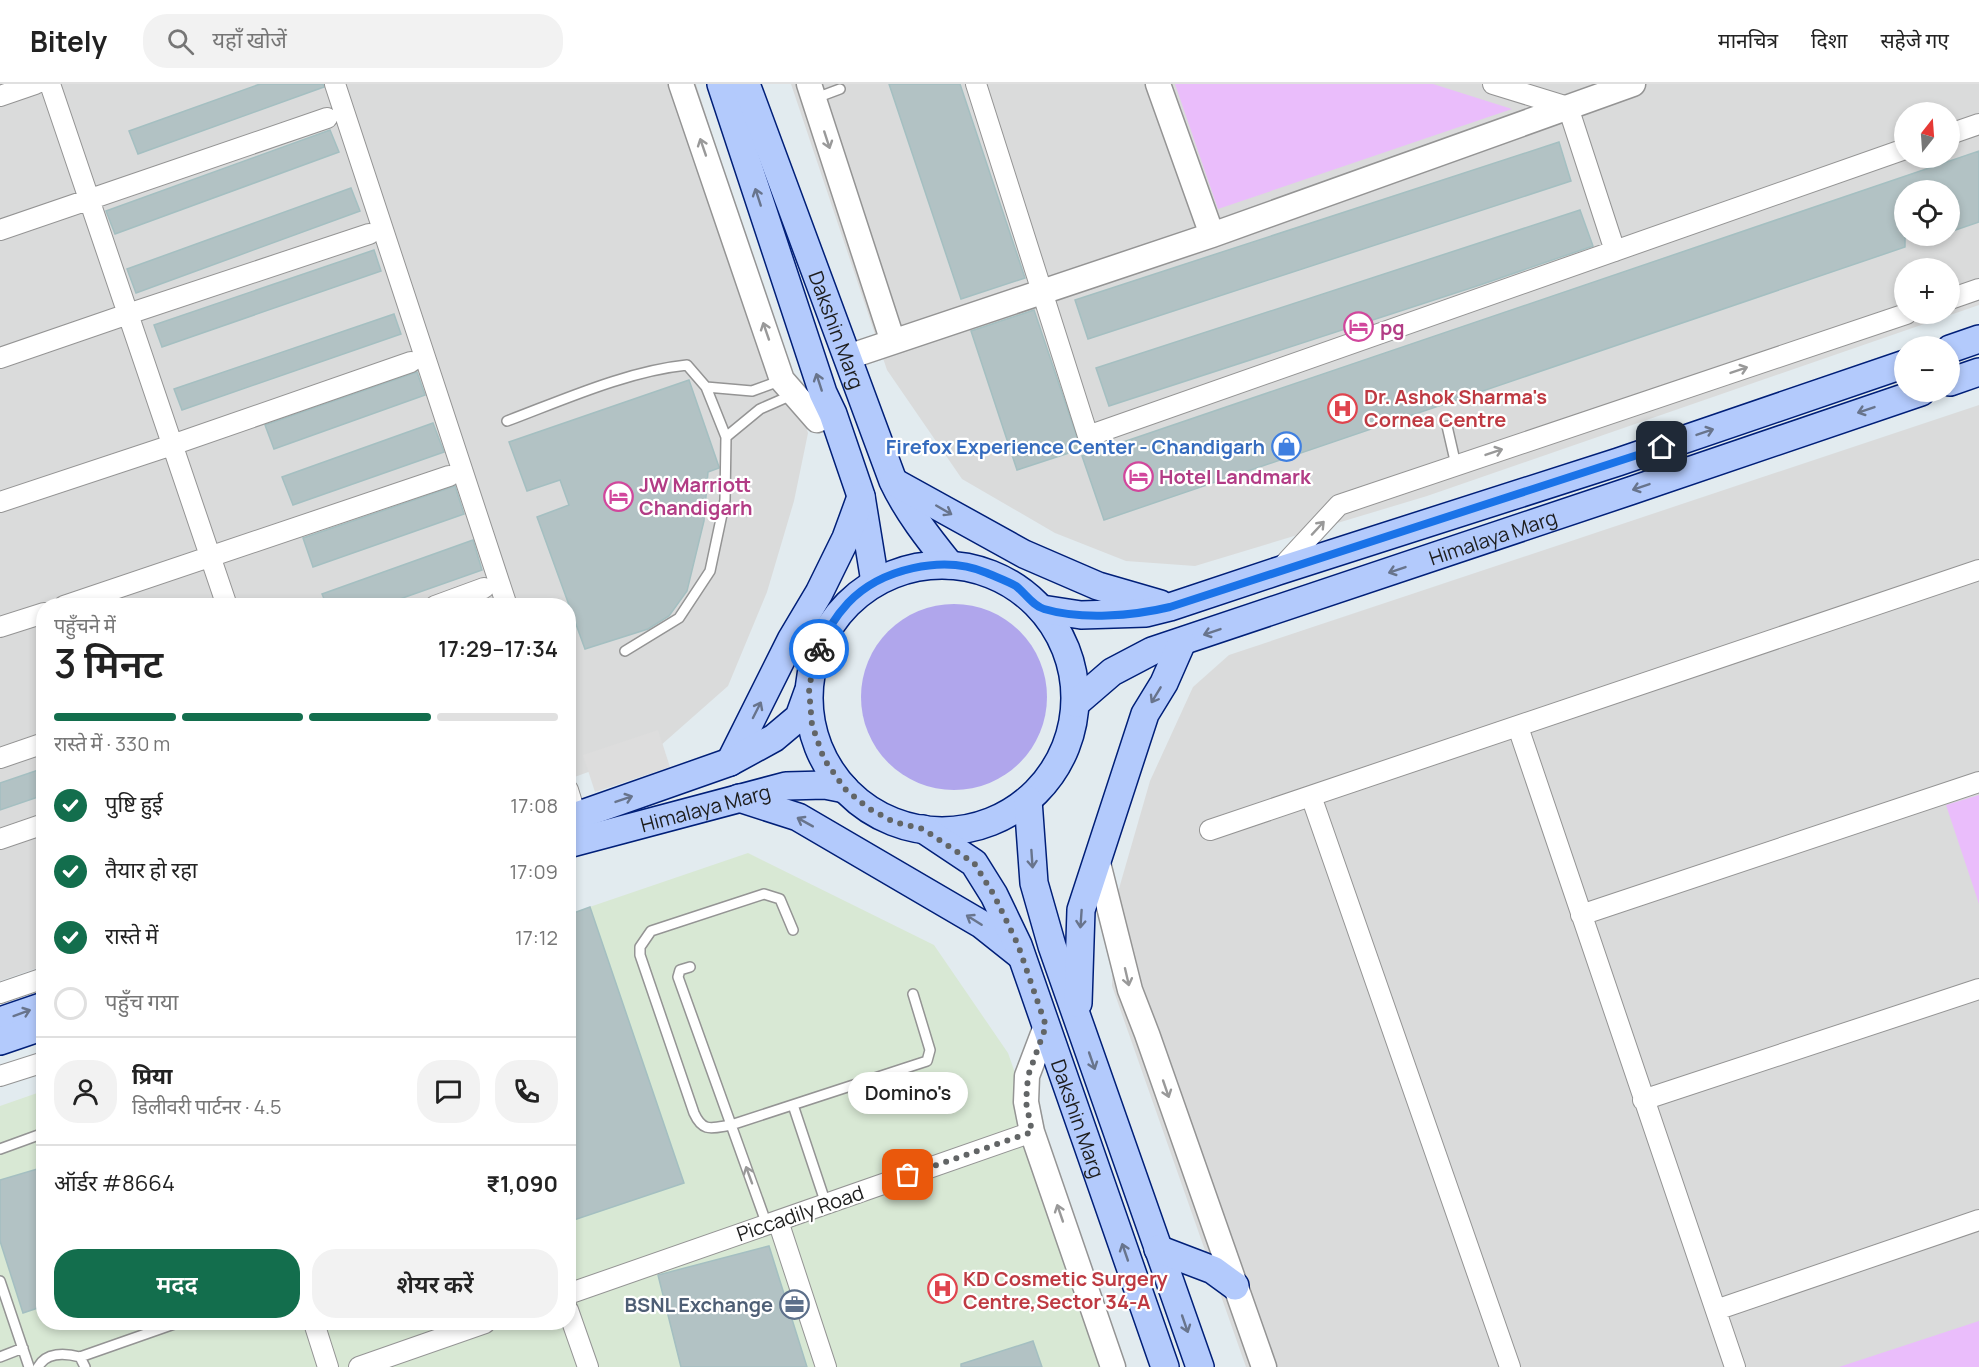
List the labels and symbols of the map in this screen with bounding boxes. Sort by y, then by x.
north arrow [1894,102,1960,168]
one-way arrow [822,130,833,149]
one-way arrow [696,138,707,157]
one-way arrow [752,188,763,207]
street label: Dakshin Marg [803,267,871,392]
hotel icon: pg [1343,311,1375,343]
place label: pg [1380,314,1405,341]
one-way arrow [760,322,771,341]
one-way arrow [1729,364,1748,375]
one-way arrow [813,373,824,392]
place label: Dr. Ashok Sharma's Cornea Centre [1364,383,1547,433]
hospital icon: Dr. Ashok Sharma's Cornea Centre [1327,392,1359,424]
one-way arrow [1857,406,1876,417]
pin [1636,421,1687,472]
one-way arrow [1695,426,1714,437]
shop icon: Firefox Experience Center - Chandigarh [1270,430,1302,462]
place label: Firefox Experience Center - Chandigarh [886,433,1265,460]
one-way arrow [1484,446,1503,457]
hotel icon: Hotel Landmark [1122,460,1154,492]
place label: Hotel Landmark [1159,463,1312,490]
place label: JW Marriott Chandigarh [639,471,752,521]
hotel icon: JW Marriott Chandigarh [602,480,634,512]
one-way arrow [1633,483,1651,494]
street label: Himalaya Marg [1425,503,1560,571]
one-way arrow [935,504,952,516]
one-way arrow [1311,520,1325,535]
one-way arrow [1388,565,1407,576]
courier [789,619,849,679]
one-way arrow [1203,627,1222,638]
one-way arrow [1150,686,1162,703]
one-way arrow [752,702,763,720]
street label: Himalaya Marg [637,777,773,838]
one-way arrow [614,793,633,804]
one-way arrow [797,816,815,827]
one-way arrow [1027,848,1038,868]
one-way arrow [1075,908,1086,928]
one-way arrow [966,914,983,926]
one-way arrow [1121,967,1133,986]
one-way arrow [12,1007,31,1018]
one-way arrow [1088,1051,1099,1070]
street label: Dakshin Marg [1045,1055,1111,1181]
callout: Domino's [848,1073,968,1115]
one-way arrow [1161,1079,1172,1098]
pin [882,1149,933,1200]
one-way arrow [742,1166,753,1185]
street label: Piccadily Road [733,1179,867,1247]
one-way arrow [1053,1204,1064,1222]
one-way arrow [1119,1243,1130,1262]
place label: KD Cosmetic Surgery Centre,Sector 34-A [963,1265,1169,1315]
hospital icon: KD Cosmetic Surgery Centre,Sector 34-A [926,1273,958,1305]
office icon: BSNL Exchange [778,1288,810,1320]
place label: BSNL Exchange [624,1291,773,1318]
one-way arrow [1180,1314,1191,1333]

